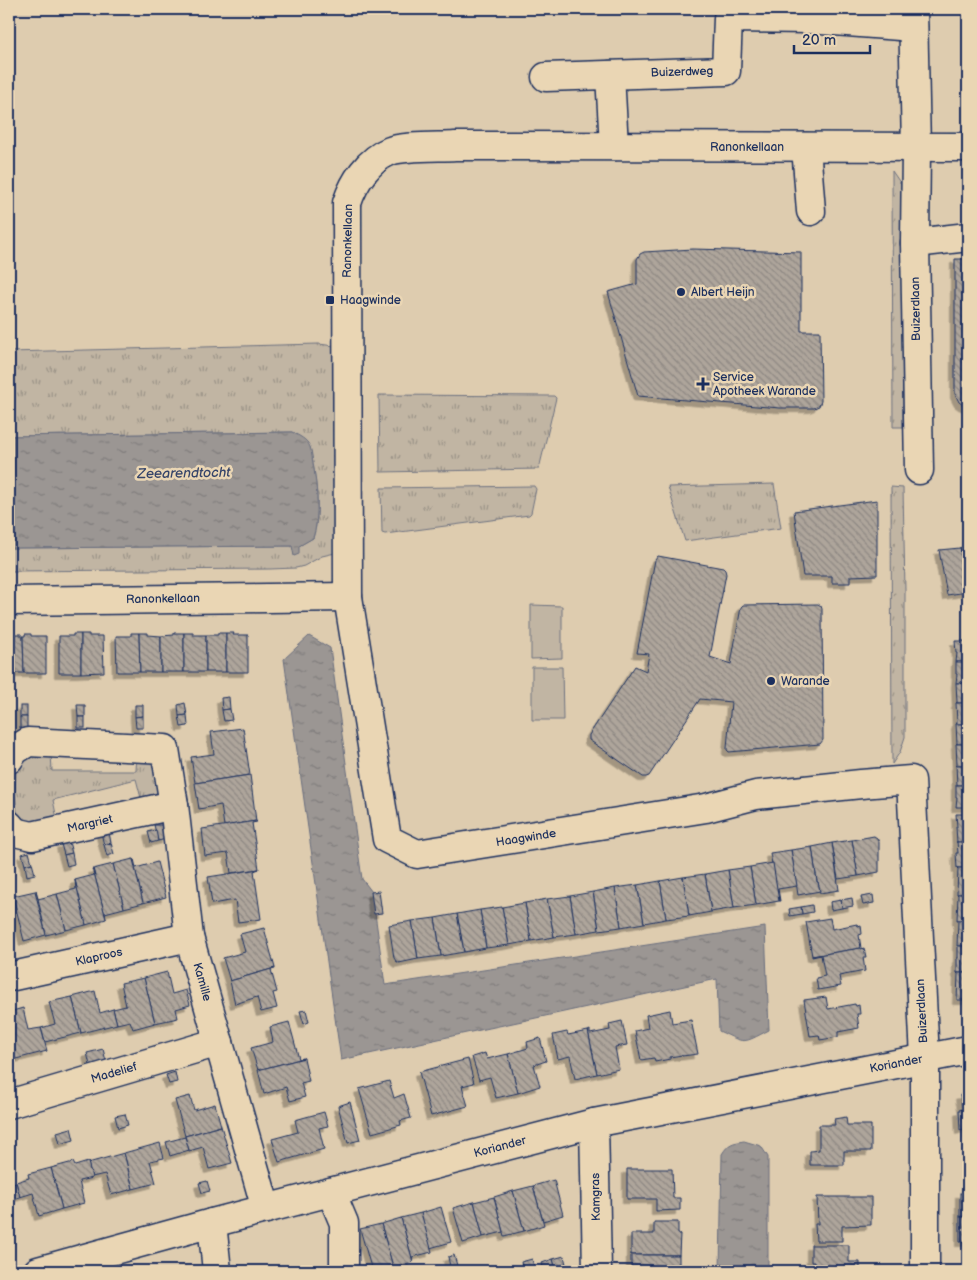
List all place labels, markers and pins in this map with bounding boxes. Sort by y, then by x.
place label: Albert Heijn [691,285,755,300]
marker: Albert Heijn [675,286,687,298]
place label: Haagwinde [340,293,401,308]
marker: Haagwinde [324,294,336,306]
place label: Service Apotheek Warande [713,370,816,399]
marker: Service Apotheek Warande [697,378,709,390]
place label: Warande [781,674,830,689]
marker: Warande [765,675,777,687]

